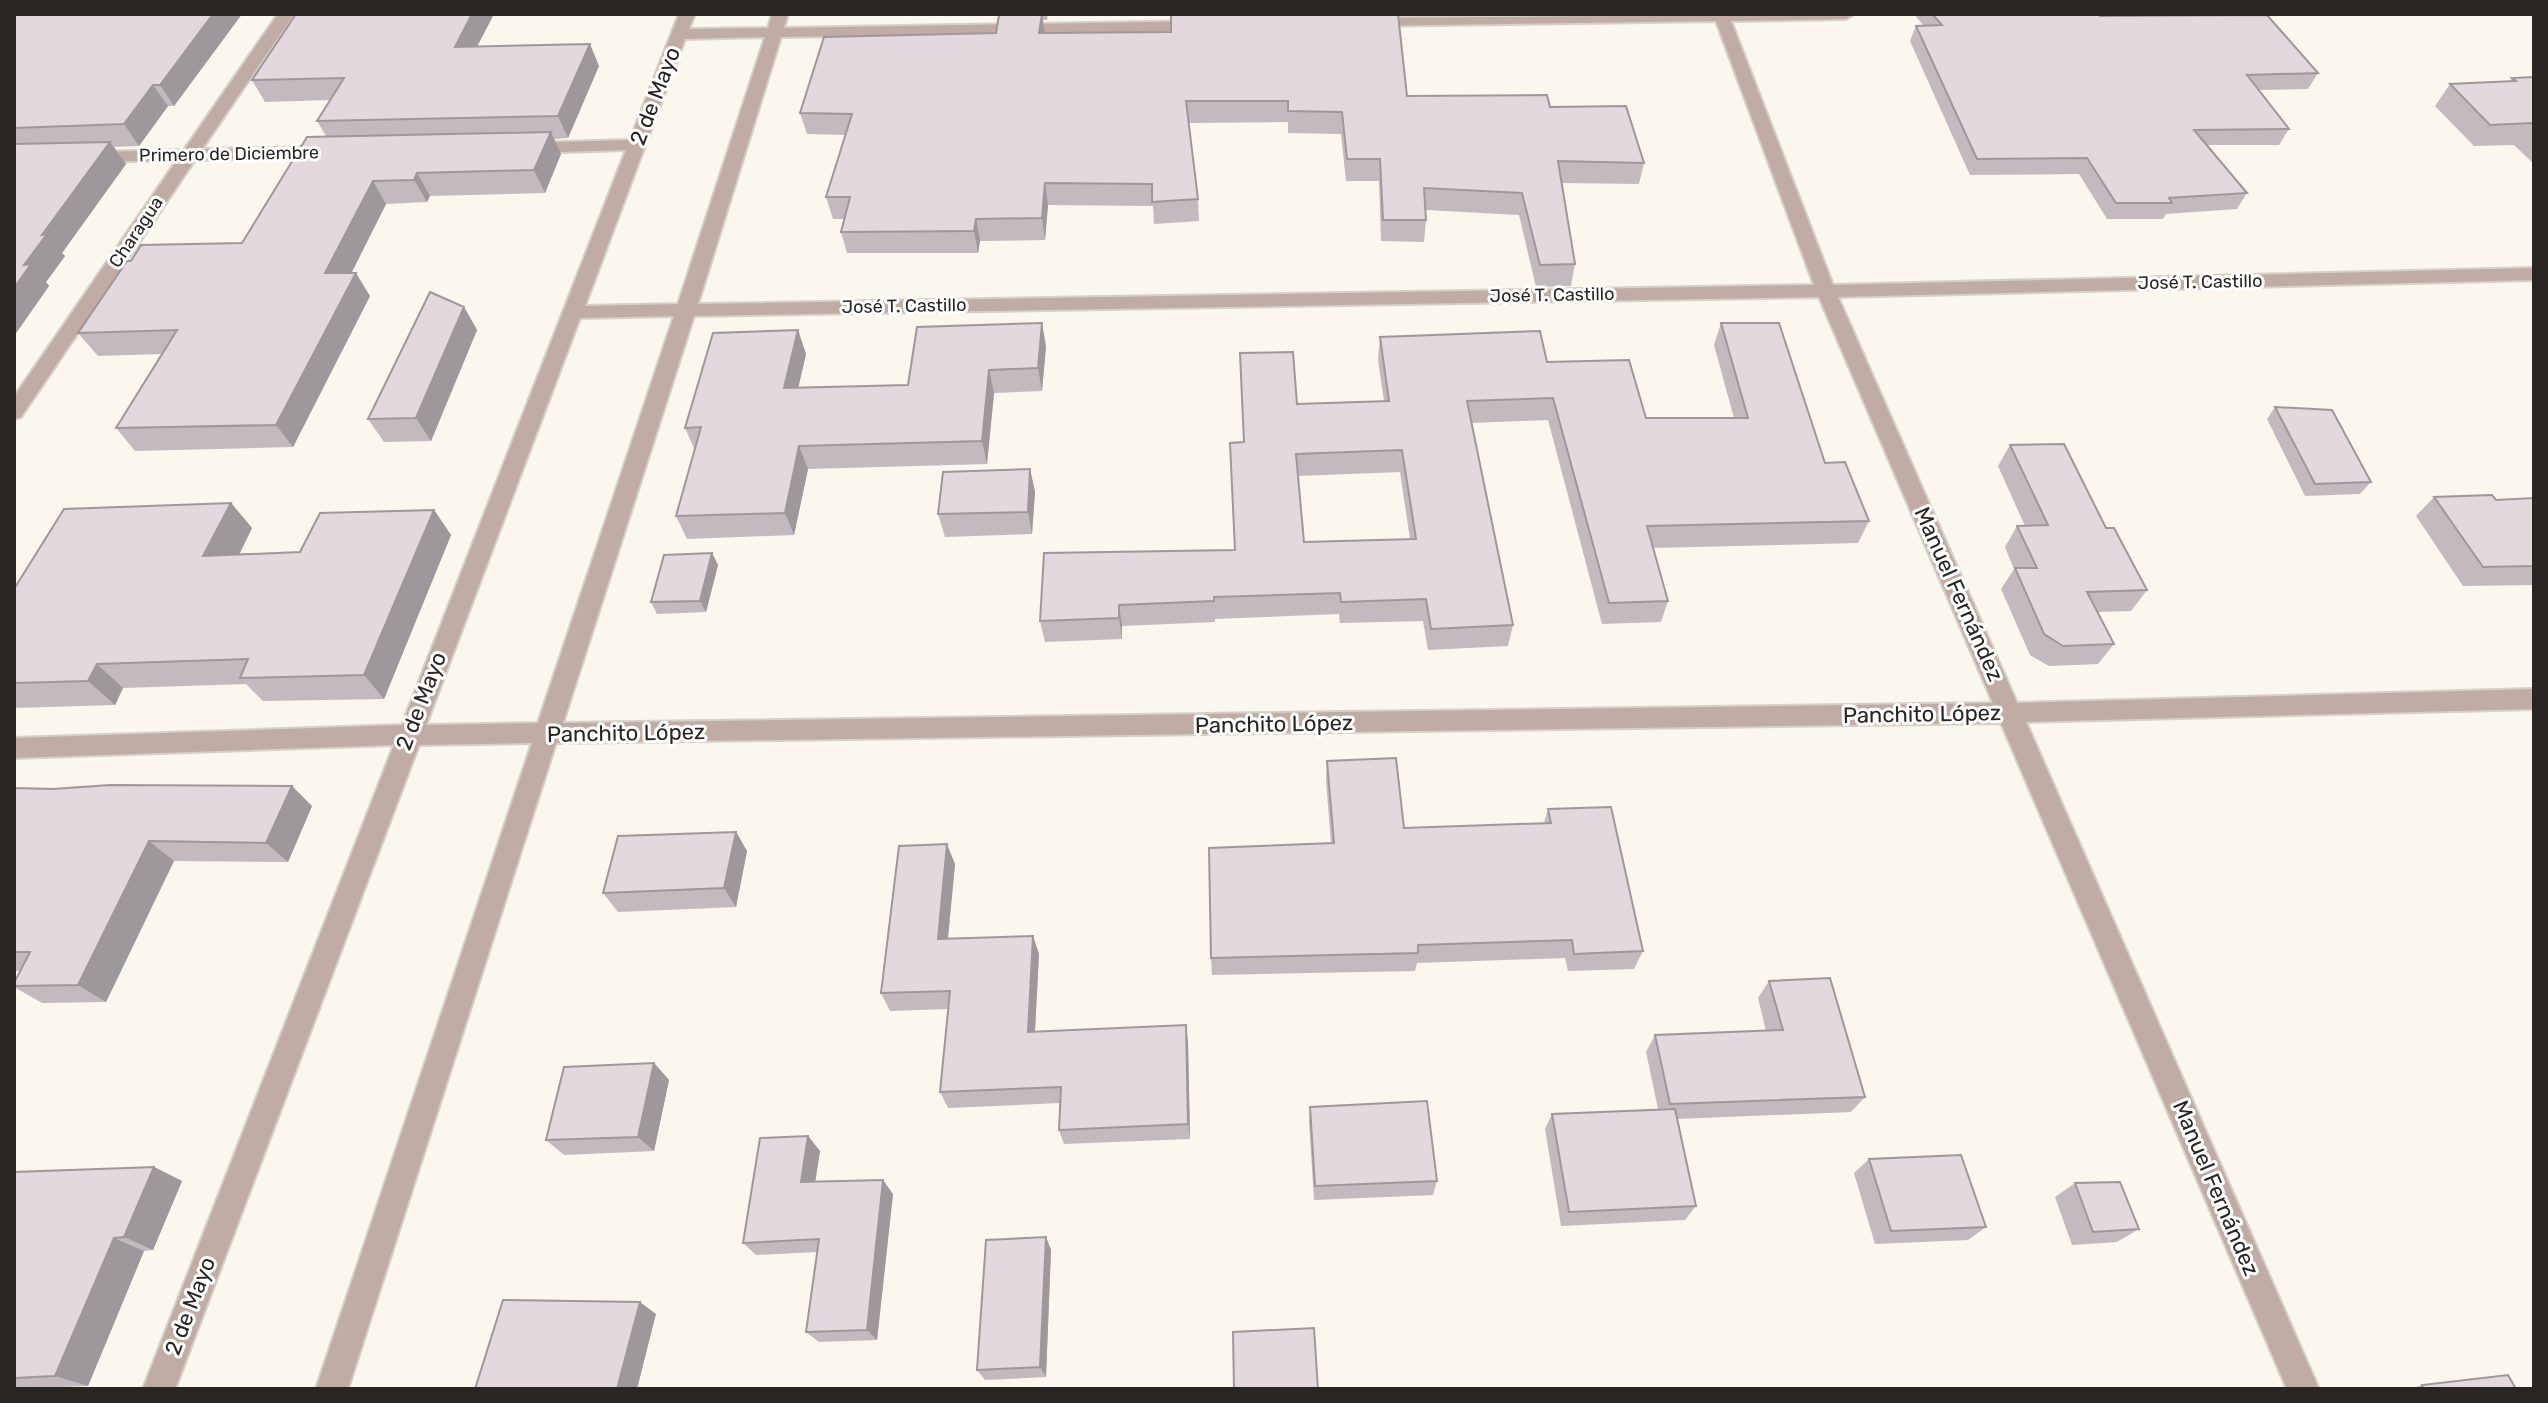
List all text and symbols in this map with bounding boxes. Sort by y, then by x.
street label: 2 de Mayo [624,43,686,149]
street label: Primero de Diciembre [139,141,319,167]
street label: Charagua [104,192,168,272]
street label: José T. Castillo [2137,270,2263,294]
street label: José T. Castillo [1489,283,1615,307]
street label: José T. Castillo [841,294,967,318]
street label: Manuel Fernández [1908,503,2010,685]
street label: 2 de Mayo [390,648,452,754]
street label: Panchito López [1843,699,2001,729]
street label: Panchito López [1195,709,1353,739]
street label: Panchito López [547,718,705,748]
street label: Manuel Fernández [2167,1096,2265,1280]
street label: 2 de Mayo [159,1253,221,1359]

